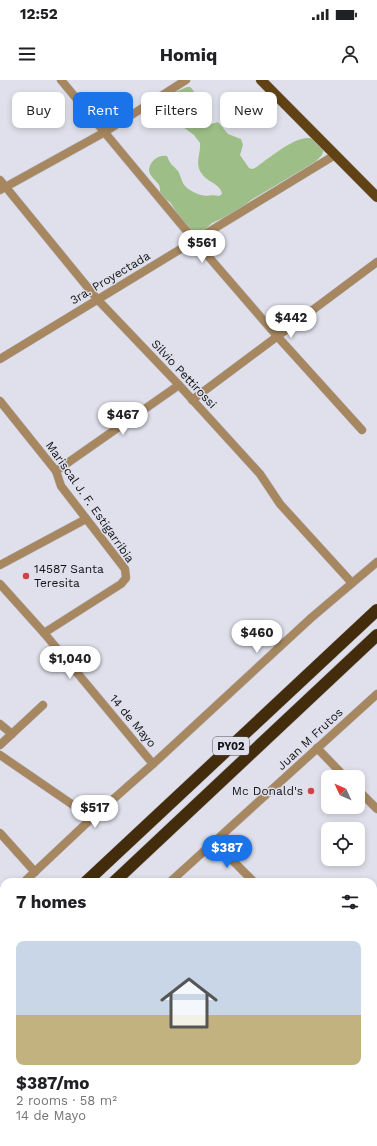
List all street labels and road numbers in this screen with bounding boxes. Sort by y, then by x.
street label: 3ra. Proyectada [67,249,153,307]
street label: Silvio Pettirossi [148,337,220,411]
street label: Mariscal J. F. Estigarribia [43,439,137,566]
street label: 14 de Mayo [107,692,159,750]
street label: Juan M Frutos [274,705,346,773]
road number: PY02 [213,737,249,755]

